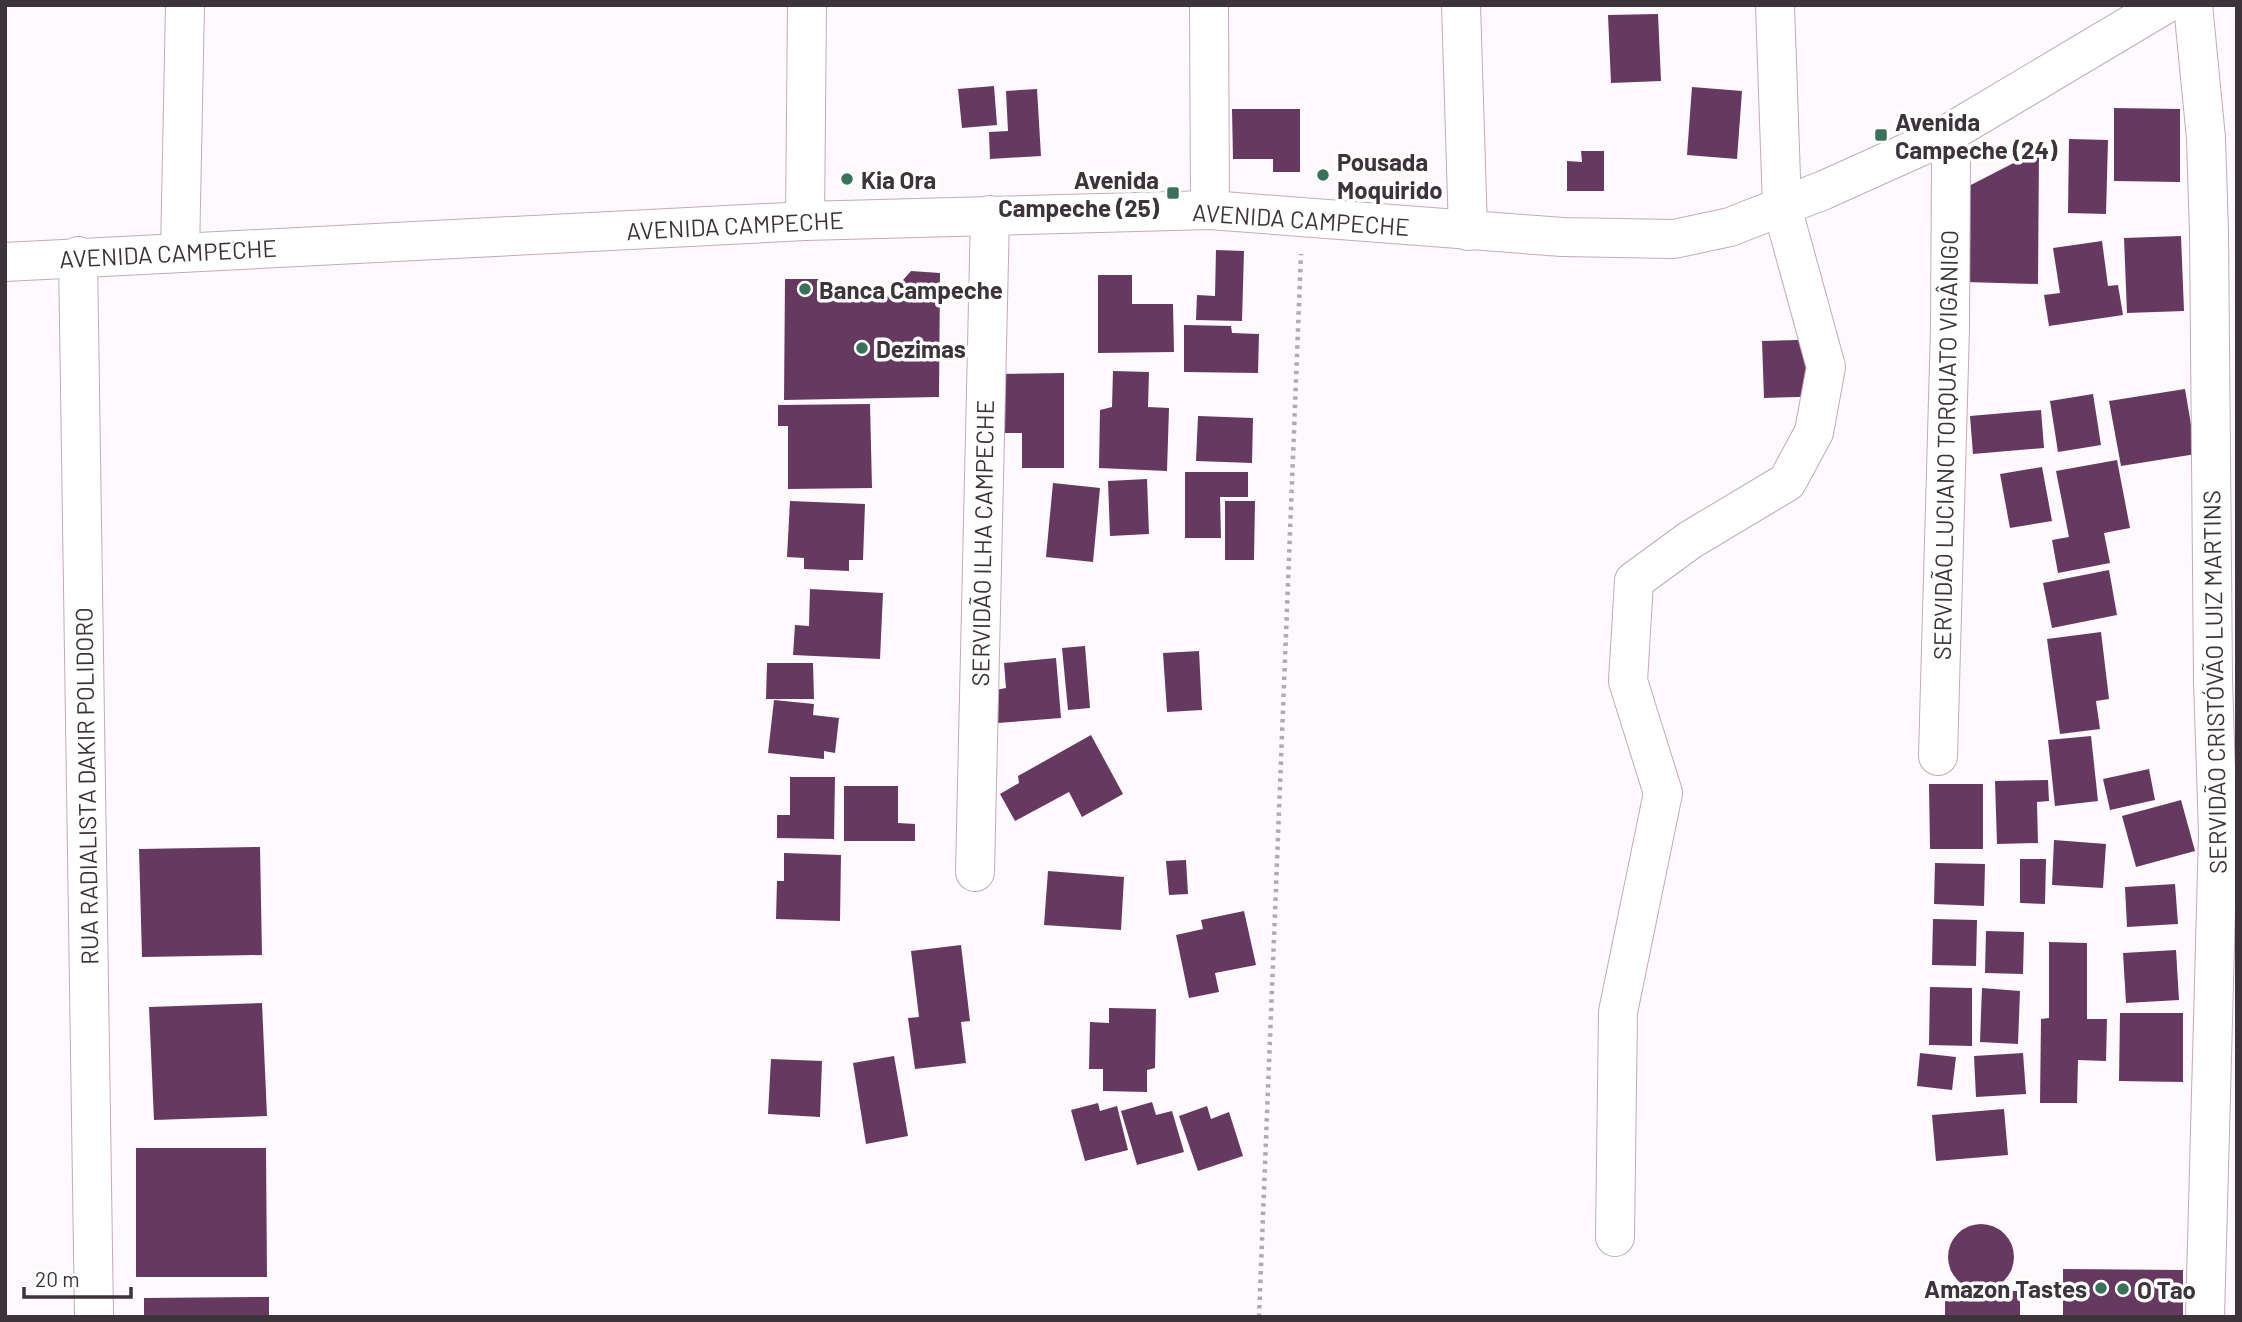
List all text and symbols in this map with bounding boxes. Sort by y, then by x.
place label: Avenida Campeche (24) [1895,107,2058,164]
marker: Avenida Campeche (24) [1873,127,1889,143]
place label: Pousada Moquirido [1337,147,1443,204]
place label: Kia Ora [861,165,936,194]
place label: Avenida Campeche (25) [998,165,1160,222]
marker: Pousada Moquirido [1315,167,1331,183]
marker: Kia Ora [839,171,855,187]
marker: Avenida Campeche (25) [1165,185,1181,201]
street label: AVENIDA CAMPECHE [1191,197,1411,241]
street label: AVENIDA CAMPECHE [626,205,844,245]
street label: SERVIDÃO LUCIANO TORQUATO VIGÂNIGO [1927,230,1963,660]
street label: AVENIDA CAMPECHE [59,233,277,273]
place label: Banca Campeche [819,275,1003,304]
marker: Banca Campeche [797,281,813,297]
place label: Dezimas [876,334,966,363]
marker: Dezimas [854,340,870,356]
street label: SERVIDÃO ILHA CAMPECHE [965,400,999,686]
street label: SERVIDÃO CRISTÓVÃO LUIZ MARTINS [2196,490,2232,874]
street label: RUA RADIALISTA DAKIR POLIDORO [68,607,104,965]
scale bar [24,1256,131,1300]
text: 20 m [35,1266,80,1291]
place label: Amazon Tastes [1924,1274,2087,1303]
place label: O Tao [2137,1275,2196,1304]
marker: Amazon Tastes [2093,1280,2109,1296]
marker: O Tao [2115,1281,2131,1297]

